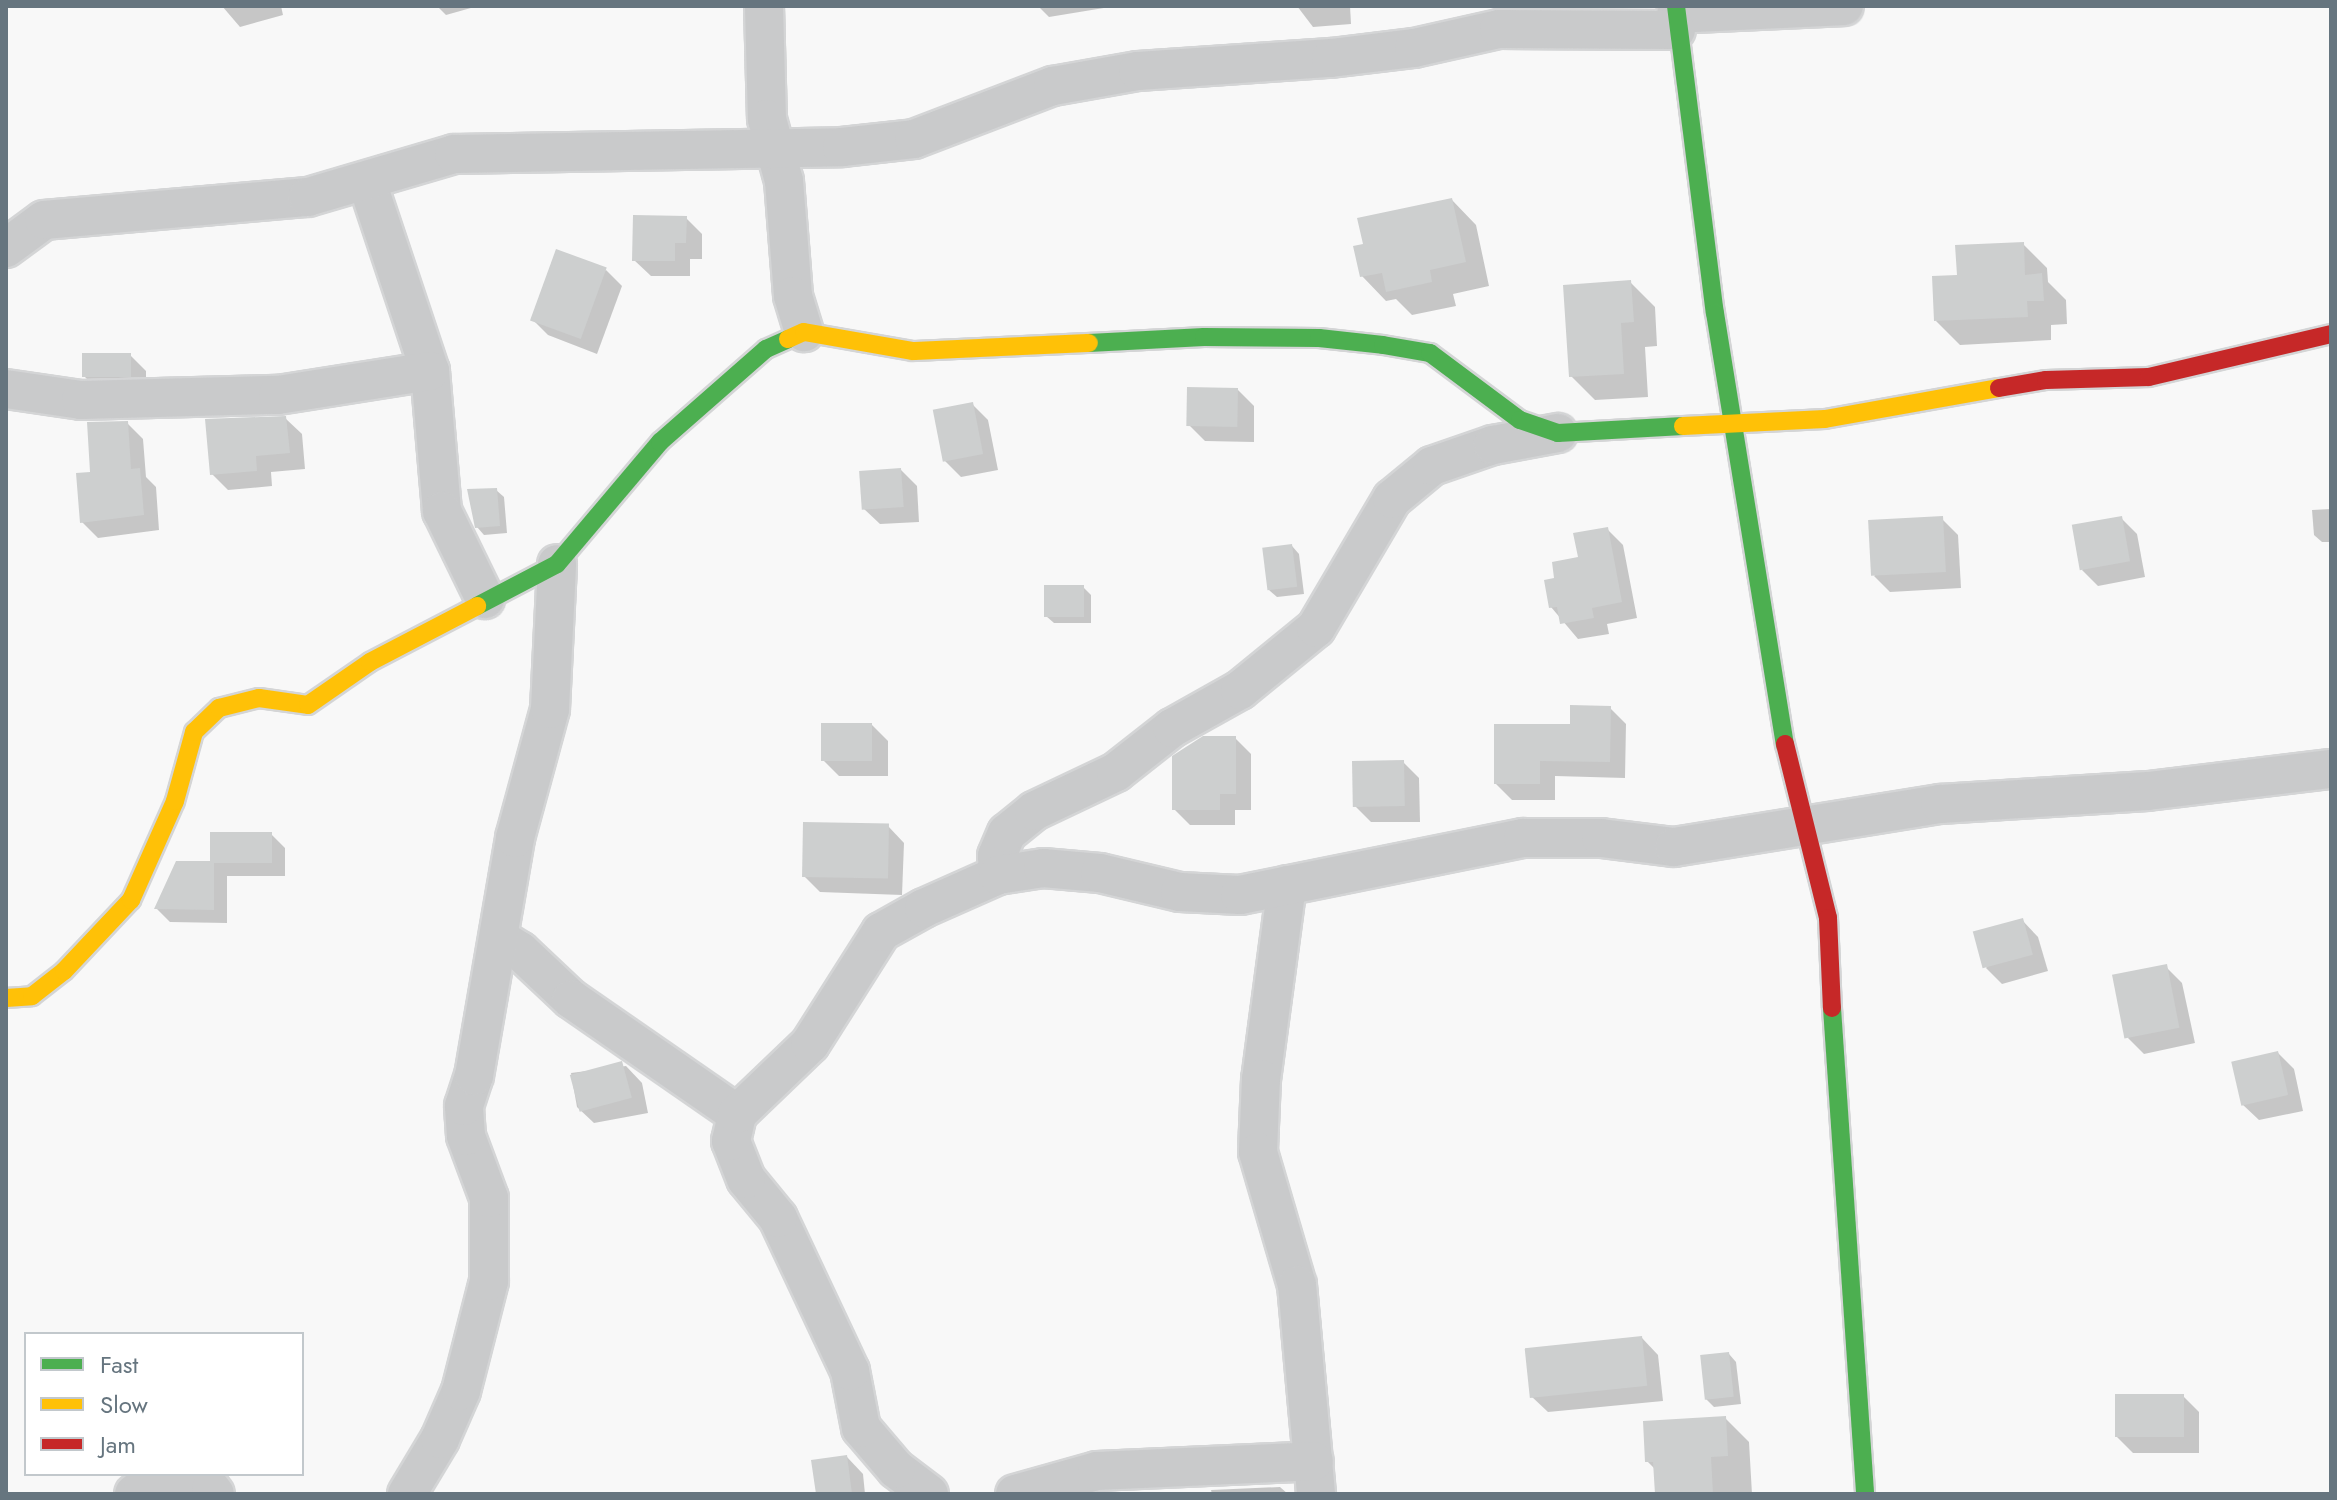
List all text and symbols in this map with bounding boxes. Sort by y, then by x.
legend [24,1332,304,1476]
text: Fast [100,1347,138,1382]
text: Slow [100,1387,148,1422]
text: Jam [100,1427,136,1462]

